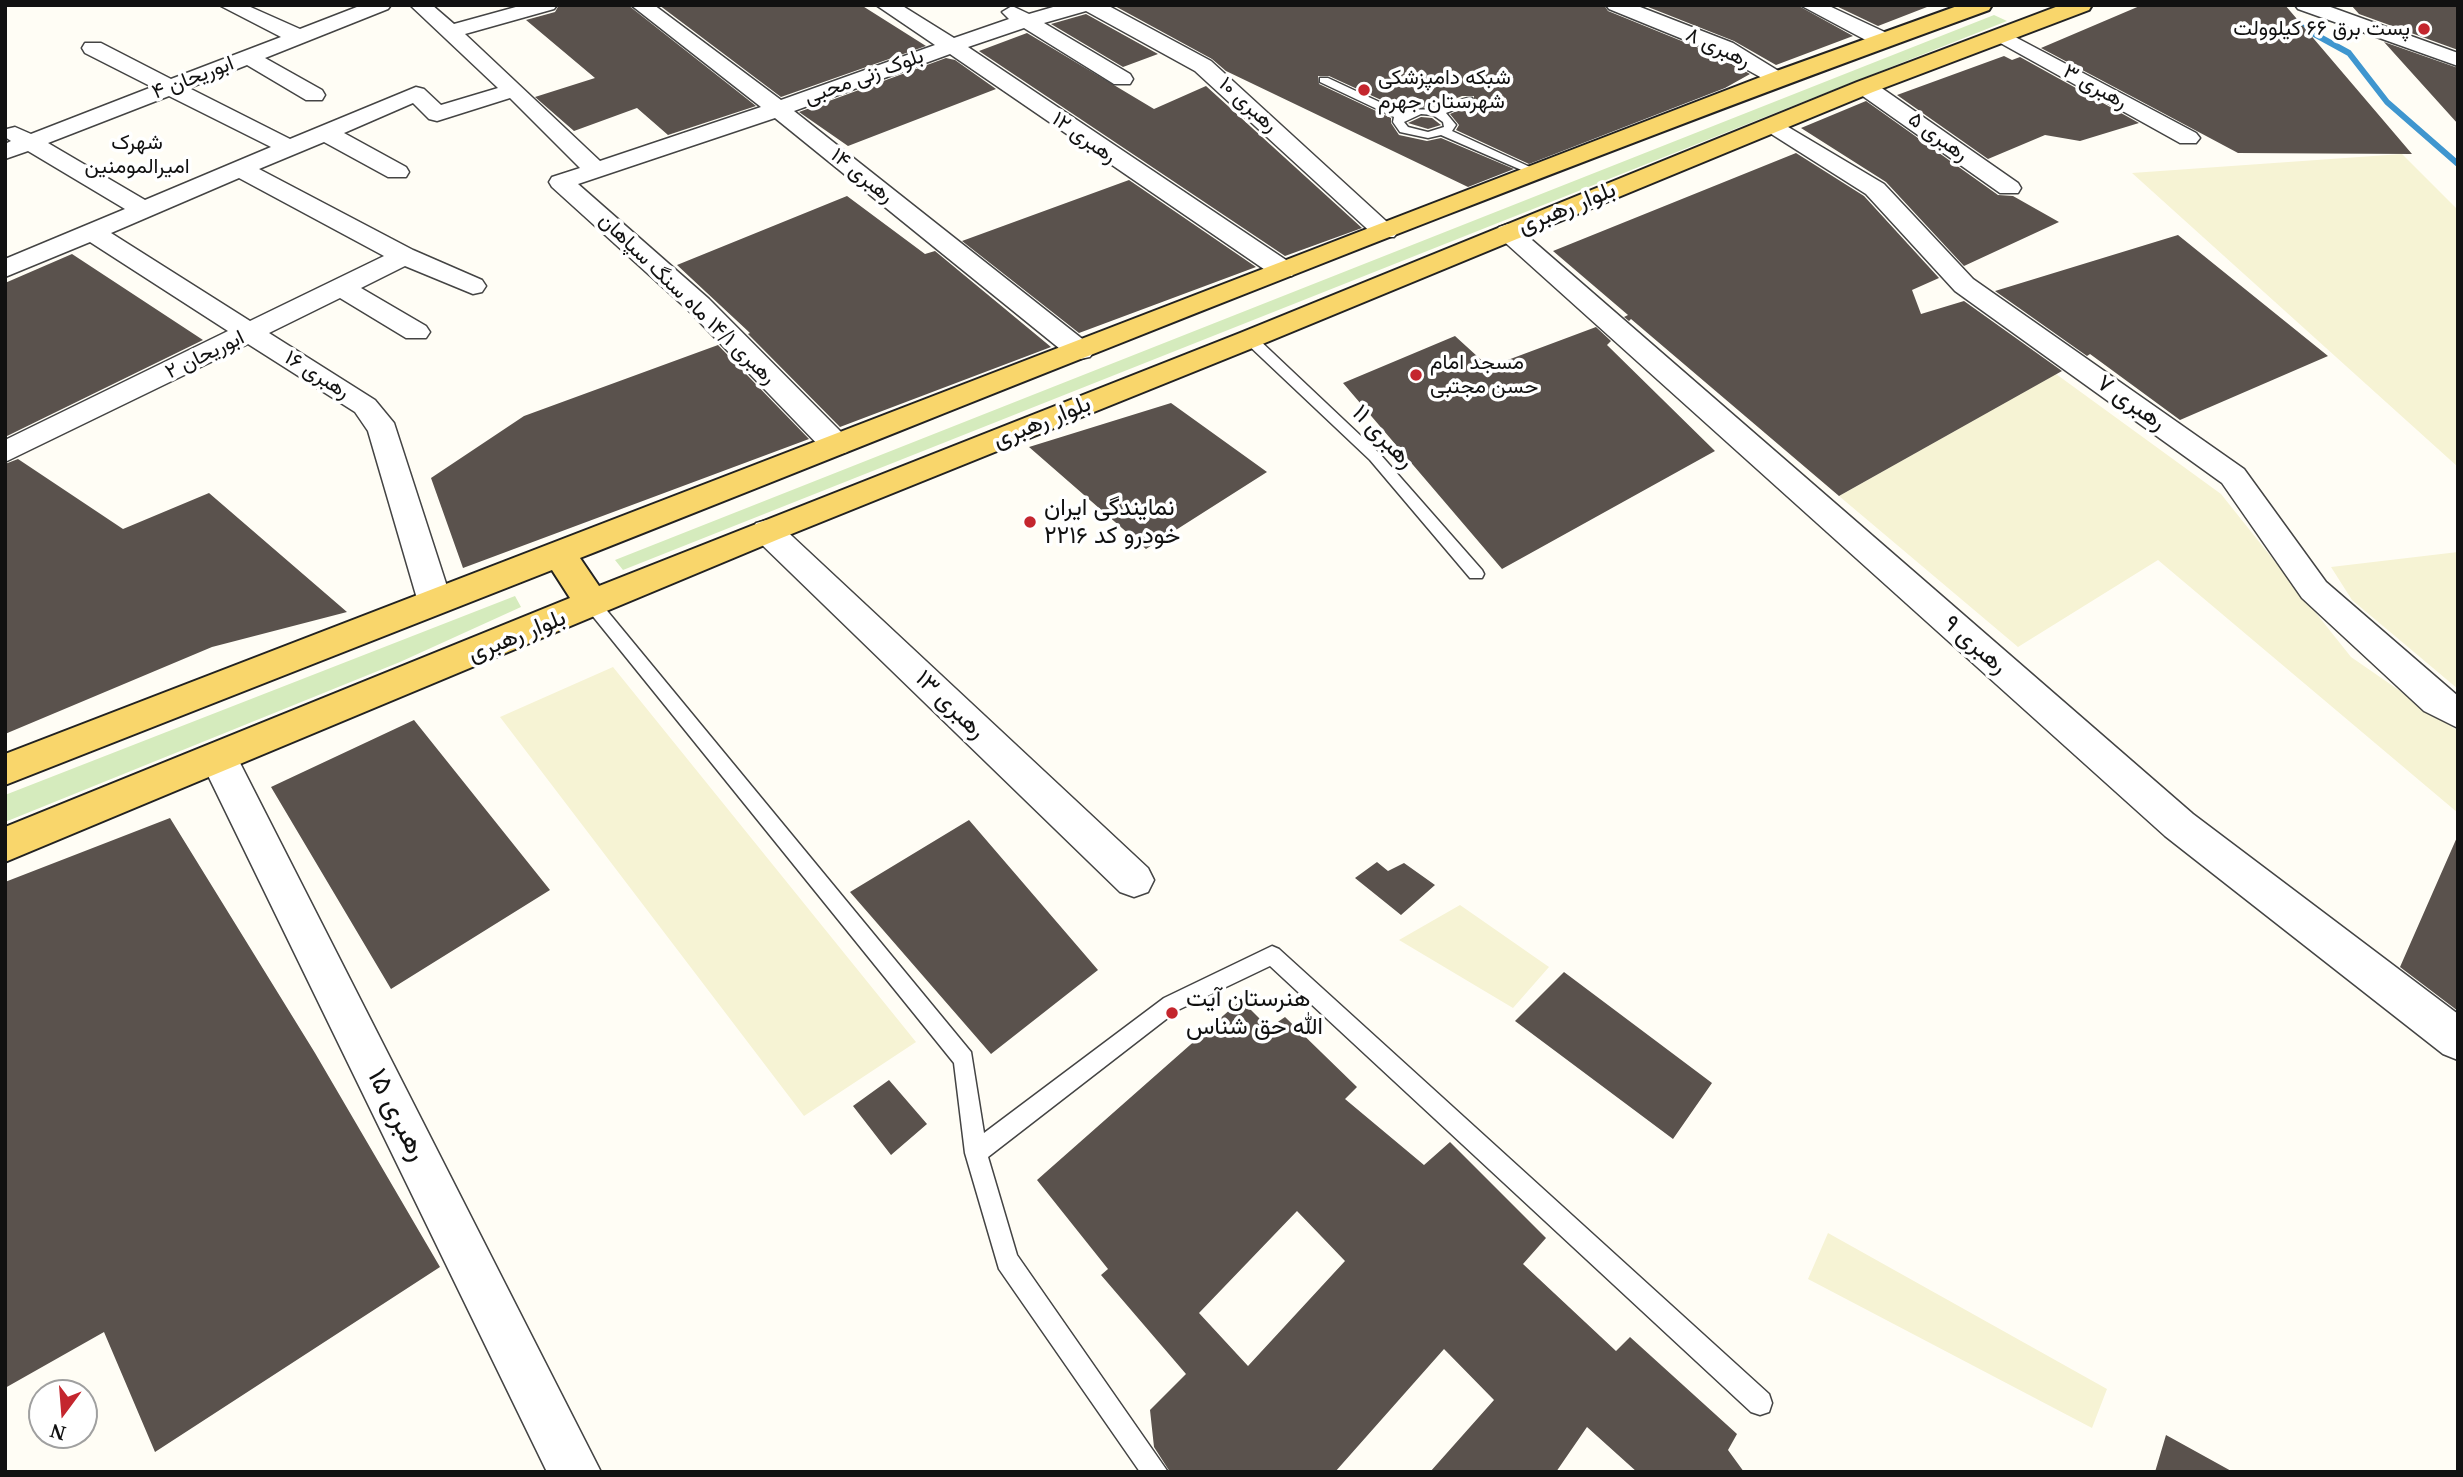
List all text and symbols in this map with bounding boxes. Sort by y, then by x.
place label: پست برق ۶۶ کیلوولت [2233,16,2410,42]
marker: پست برق ۶۶ کیلوولت [2416,21,2432,37]
street label: رهبری ۸ [1682,22,1754,74]
street label: بلوک زنی محبی [801,44,927,110]
street label: ابوریحان ۴ [149,51,237,105]
street label: رهبری ۳ [2058,59,2132,115]
place label: شبکه دامپزشکی شهرستان جهرم [1378,65,1511,115]
street label: رهبری ۱۰ [1213,72,1283,138]
marker: شبکه دامپزشکی شهرستان جهرم [1356,82,1372,98]
street label: رهبری ۱۲ [1047,107,1121,169]
street label: رهبری ۵ [1903,107,1973,167]
district label: شهرک امیرالمومنین [84,130,190,180]
street label: رهبری ۱۴ [825,143,899,209]
street label: بلوار رهبری [1514,175,1620,241]
street label: رهبری ۱۴/۱ ماه سنگ سپاهان [593,208,781,390]
street label: ابوریحان ۲ [161,325,249,385]
street label: رهبری ۱۶ [280,345,354,405]
place label: مسجد امام حسن مجتبی [1430,350,1538,400]
marker: مسجد امام حسن مجتبی [1408,367,1424,383]
street label: رهبری ۷ [2091,369,2171,437]
street label: بلوار رهبری [989,389,1095,455]
street label: رهبری ۱۱ [1346,399,1420,475]
place label: نمایندگی ایران خودرو کد ۲۲۱۶ [1044,494,1180,550]
marker: نمایندگی ایران خودرو کد ۲۲۱۶ [1022,514,1038,530]
street label: بلوار رهبری [464,603,570,669]
street label: رهبری ۹ [1937,609,2013,681]
street label: رهبری ۱۳ [909,665,991,745]
place label: هنرستان آیت الله حق شناس [1186,985,1323,1041]
marker: هنرستان آیت الله حق شناس [1164,1005,1180,1021]
street label: رهبری ۱۵ [360,1063,434,1167]
north arrow [28,1379,98,1449]
text: N [47,1418,69,1447]

